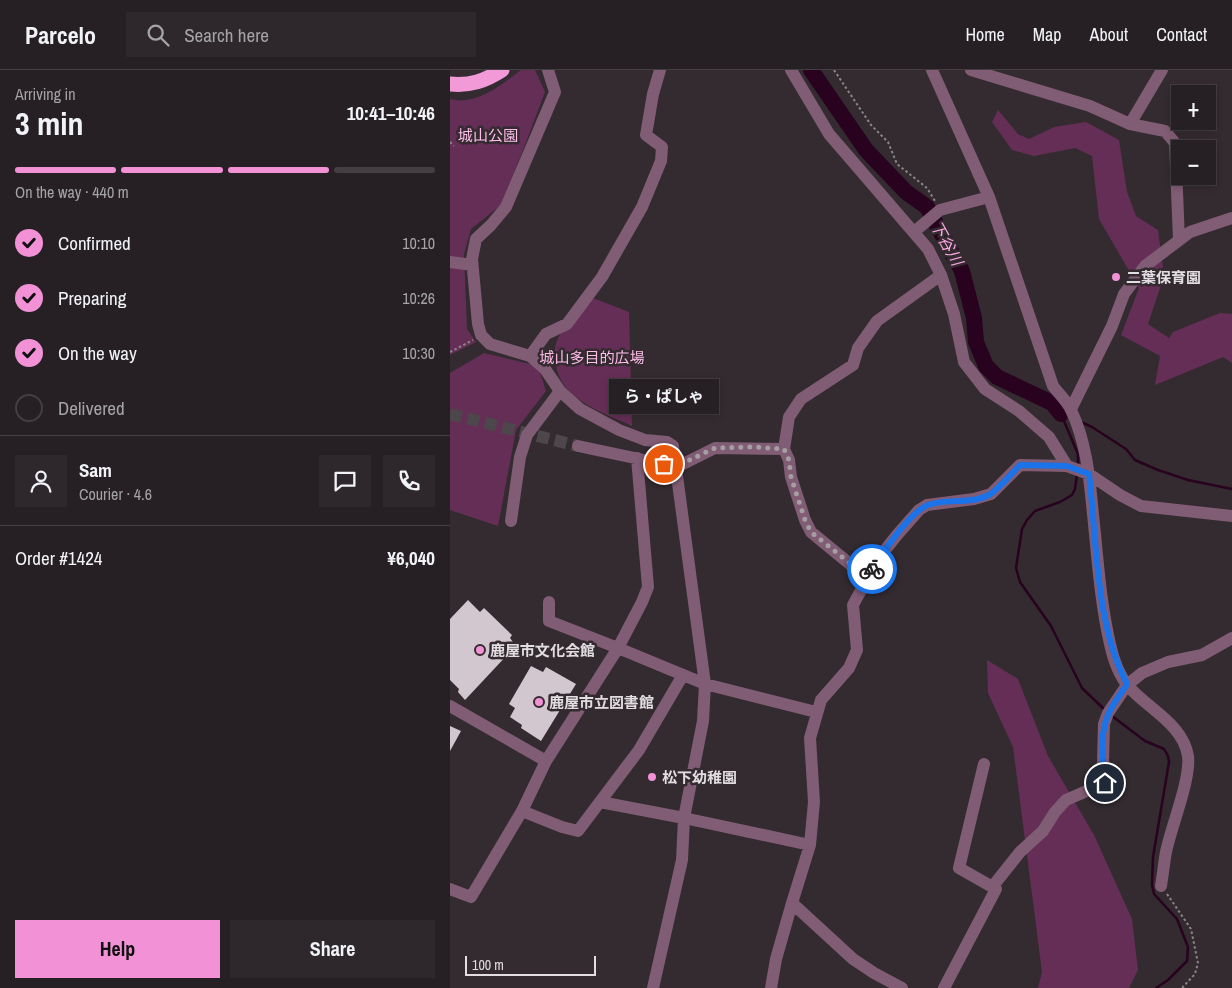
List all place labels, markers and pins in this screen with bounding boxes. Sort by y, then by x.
place label: 二葉保育園 [1126,267,1201,288]
marker: 二葉保育園 [1110,271,1122,283]
callout: ら・ぱしゃ [609,379,719,414]
pin [643,443,685,485]
place label: 鹿屋市文化会館 [490,640,595,661]
marker: 鹿屋市文化会館 [474,644,486,656]
place label: 鹿屋市立図書館 [549,692,654,713]
marker: 鹿屋市立図書館 [533,696,545,708]
pin [1084,762,1126,804]
place label: 松下幼稚園 [662,767,737,788]
marker: 松下幼稚園 [646,771,658,783]

